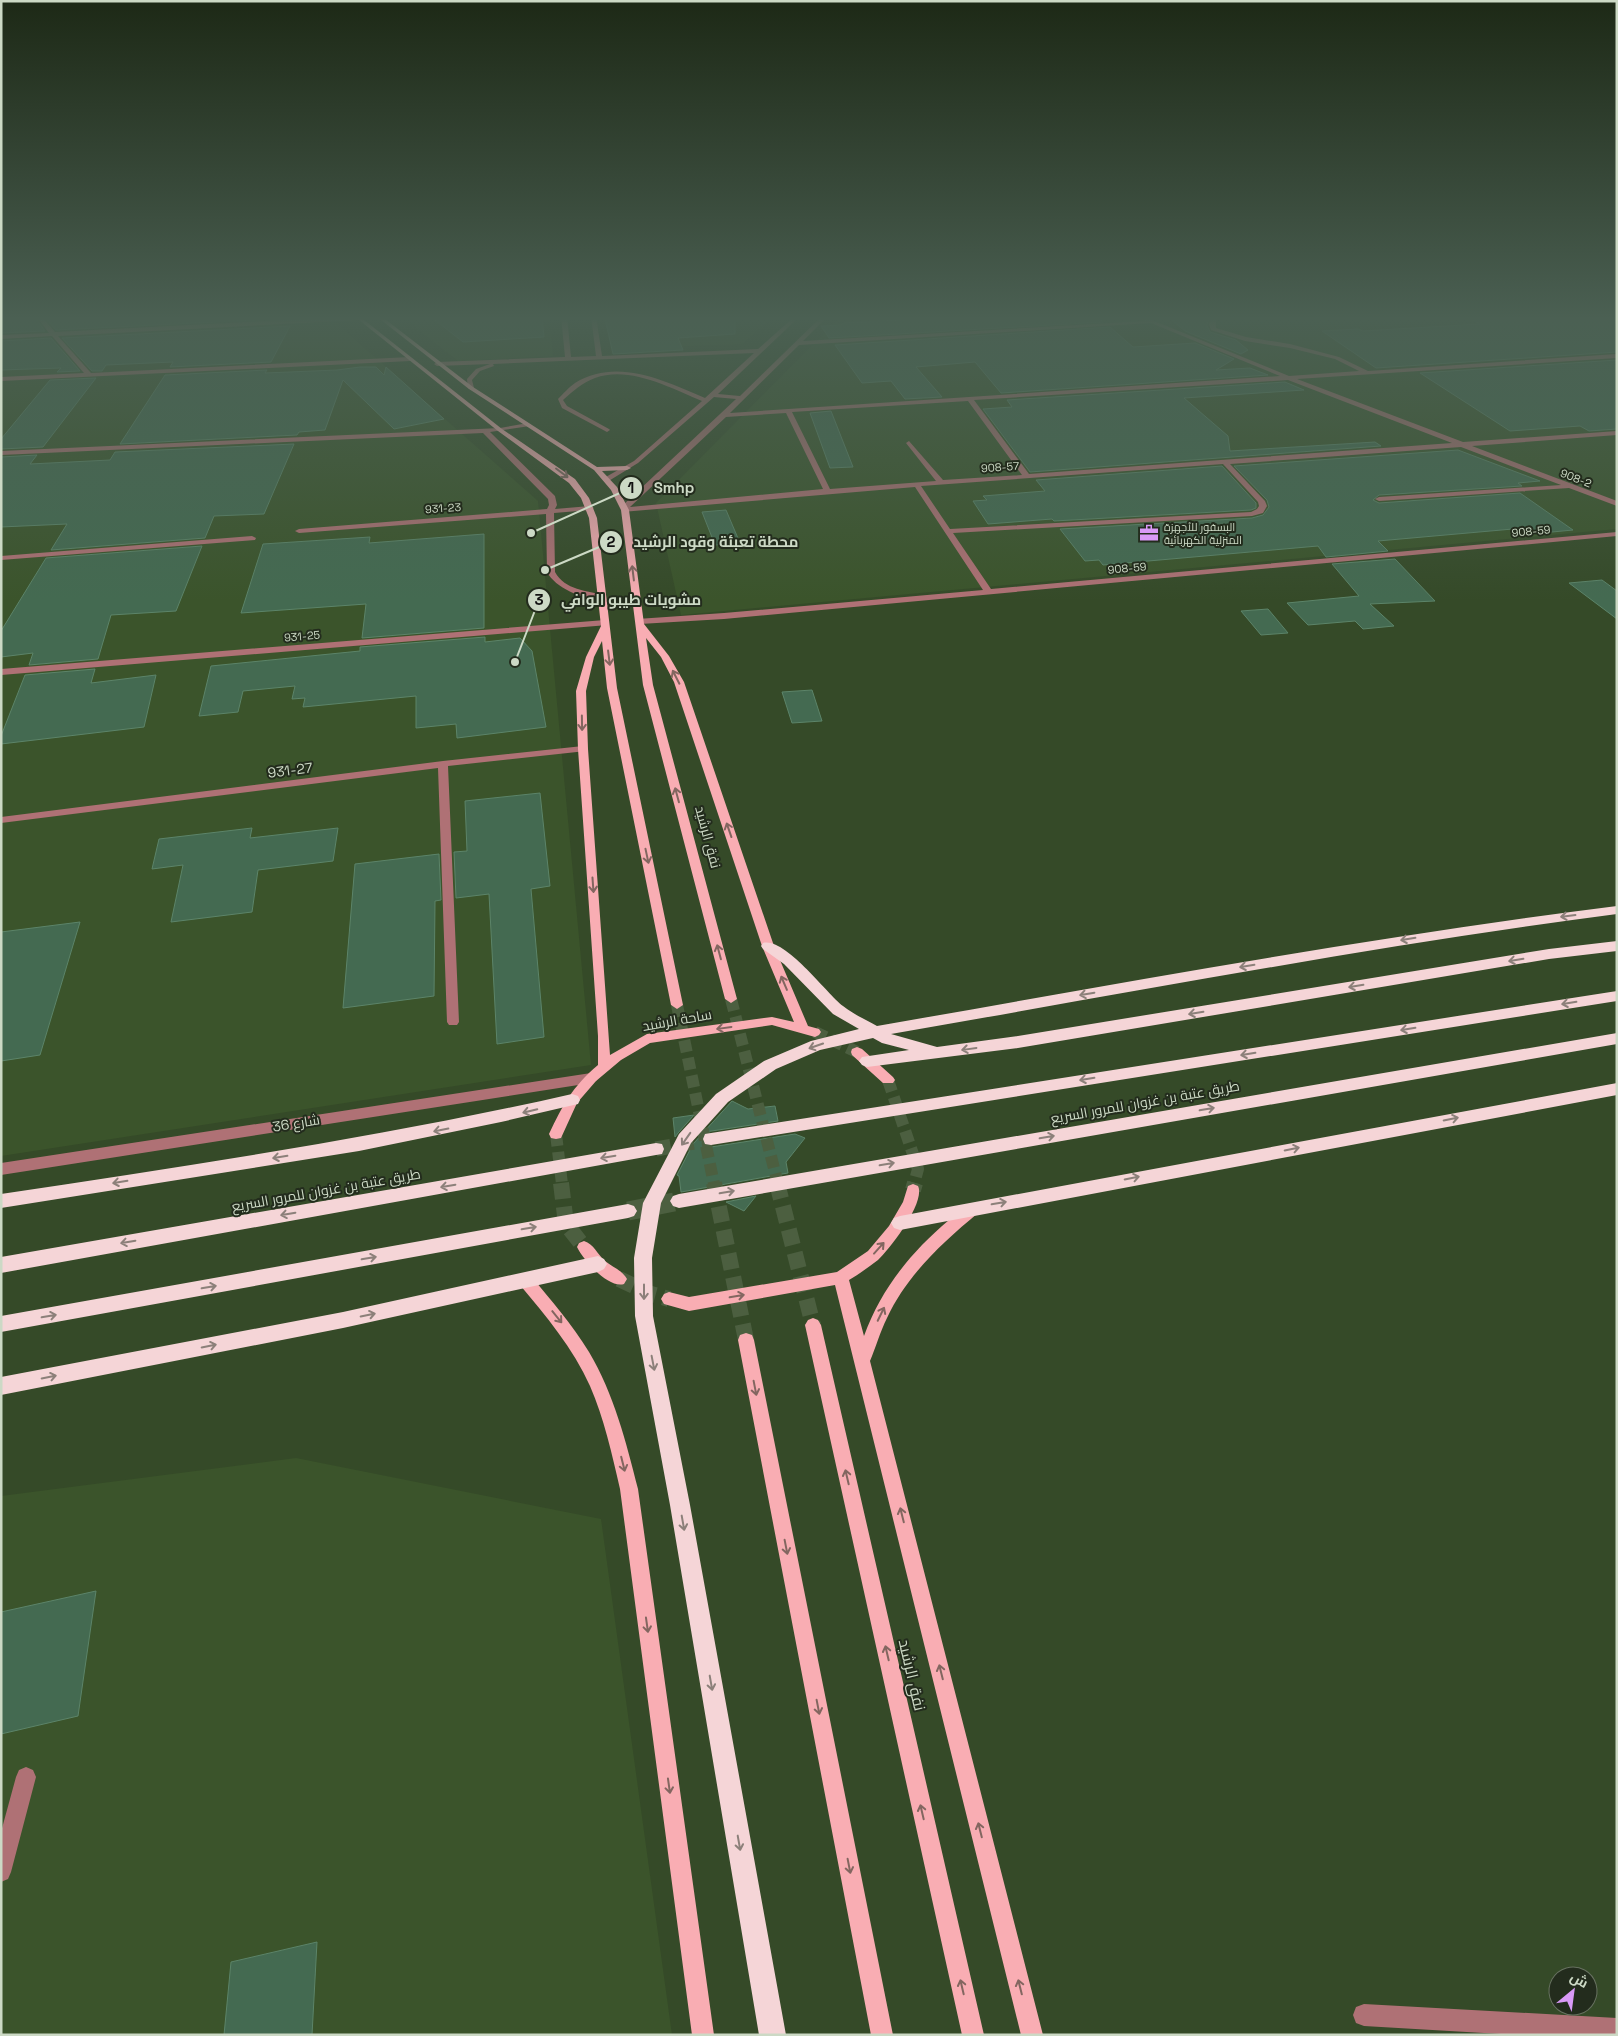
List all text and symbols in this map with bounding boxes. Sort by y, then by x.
street label: 908-57 [980,459,1020,475]
street label: 908-2 [1558,466,1594,490]
one-way arrow [555,468,569,478]
callout: Smhp [618,473,704,503]
text: 1 [628,478,634,497]
text: Smhp [654,478,694,497]
street label: 931-23 [425,500,462,516]
place label: البسفور للأجهزة المنزلية الكهربائية [1164,520,1242,547]
office icon: البسفور للأجهزة المنزلية الكهربائية [1138,522,1160,544]
street label: 908-59 [1511,522,1551,540]
callout: محطة تعبئة وقود الرشيد [599,527,809,557]
text: 2 [607,532,616,551]
text: محطة تعبئة وقود الرشيد [633,532,799,551]
street label: 908-59 [1107,559,1147,577]
one-way arrow [628,565,638,581]
callout: مشويات طيبو الوافي [526,585,711,615]
text: 3 [534,590,544,609]
text: مشويات طيبو الوافي [561,590,701,612]
street label: 931-25 [283,627,321,645]
one-way arrow [604,650,614,666]
one-way arrow [671,669,681,684]
one-way arrow [577,714,587,730]
street label: 931-27 [266,758,314,782]
one-way arrow [672,788,681,804]
street label: نفق الرشيد [691,804,725,870]
one-way arrow [724,823,733,839]
one-way arrow [642,848,652,864]
one-way arrow [588,876,598,892]
one-way arrow [1561,911,1577,921]
one-way arrow [1400,935,1416,945]
one-way arrow [714,945,723,961]
one-way arrow [1509,955,1525,965]
one-way arrow [1240,961,1256,971]
one-way arrow [778,976,788,991]
one-way arrow [1348,982,1364,992]
one-way arrow [1080,990,1096,1000]
one-way arrow [1561,999,1577,1009]
street label: ساحة الرشيد [641,1005,713,1035]
one-way arrow [1188,1008,1204,1018]
one-way arrow [716,1024,732,1034]
one-way arrow [1400,1024,1416,1034]
one-way arrow [808,1042,824,1051]
one-way arrow [962,1044,978,1054]
one-way arrow [1240,1049,1256,1059]
one-way arrow [1079,1075,1095,1085]
street label: طريق عتبة بن غزوان للمرور السريع [1049,1076,1241,1128]
one-way arrow [1199,1103,1215,1113]
one-way arrow [523,1107,539,1116]
street label: شارع 36 [271,1110,321,1136]
one-way arrow [1443,1114,1459,1123]
one-way arrow [433,1125,449,1135]
one-way arrow [1039,1131,1055,1141]
one-way arrow [681,1132,691,1146]
one-way arrow [1283,1143,1299,1153]
one-way arrow [273,1152,289,1162]
one-way arrow [601,1153,617,1163]
one-way arrow [879,1159,895,1169]
street label: طريق عتبة بن غزوان للمرور السريع [230,1164,422,1216]
one-way arrow [1123,1173,1139,1183]
one-way arrow [112,1178,128,1188]
one-way arrow [441,1181,457,1191]
one-way arrow [719,1187,735,1197]
one-way arrow [991,1197,1007,1207]
one-way arrow [281,1210,297,1220]
one-way arrow [520,1223,536,1233]
one-way arrow [121,1238,137,1248]
one-way arrow [873,1242,884,1255]
one-way arrow [361,1252,377,1262]
one-way arrow [201,1281,217,1291]
one-way arrow [639,1284,649,1300]
one-way arrow [728,1290,744,1300]
one-way arrow [877,1307,887,1322]
one-way arrow [41,1310,57,1320]
one-way arrow [360,1310,376,1319]
one-way arrow [551,1310,562,1323]
one-way arrow [200,1341,216,1350]
one-way arrow [648,1355,658,1371]
one-way arrow [41,1371,57,1381]
one-way arrow [751,1380,760,1396]
one-way arrow [618,1456,628,1472]
one-way arrow [842,1470,851,1486]
one-way arrow [896,1507,906,1523]
one-way arrow [678,1515,688,1531]
one-way arrow [782,1539,792,1555]
one-way arrow [642,1616,652,1632]
street label: نفق الرشيد [894,1637,930,1713]
one-way arrow [882,1646,891,1662]
one-way arrow [936,1665,945,1681]
one-way arrow [707,1675,717,1691]
one-way arrow [813,1698,823,1714]
one-way arrow [664,1777,674,1793]
one-way arrow [917,1804,926,1820]
one-way arrow [975,1822,985,1838]
one-way arrow [735,1835,745,1851]
one-way arrow [845,1858,854,1874]
north arrow [1548,1966,1598,2016]
text: ش [1567,1967,1592,1992]
one-way arrow [957,1980,966,1996]
one-way arrow [1015,1980,1024,1996]

